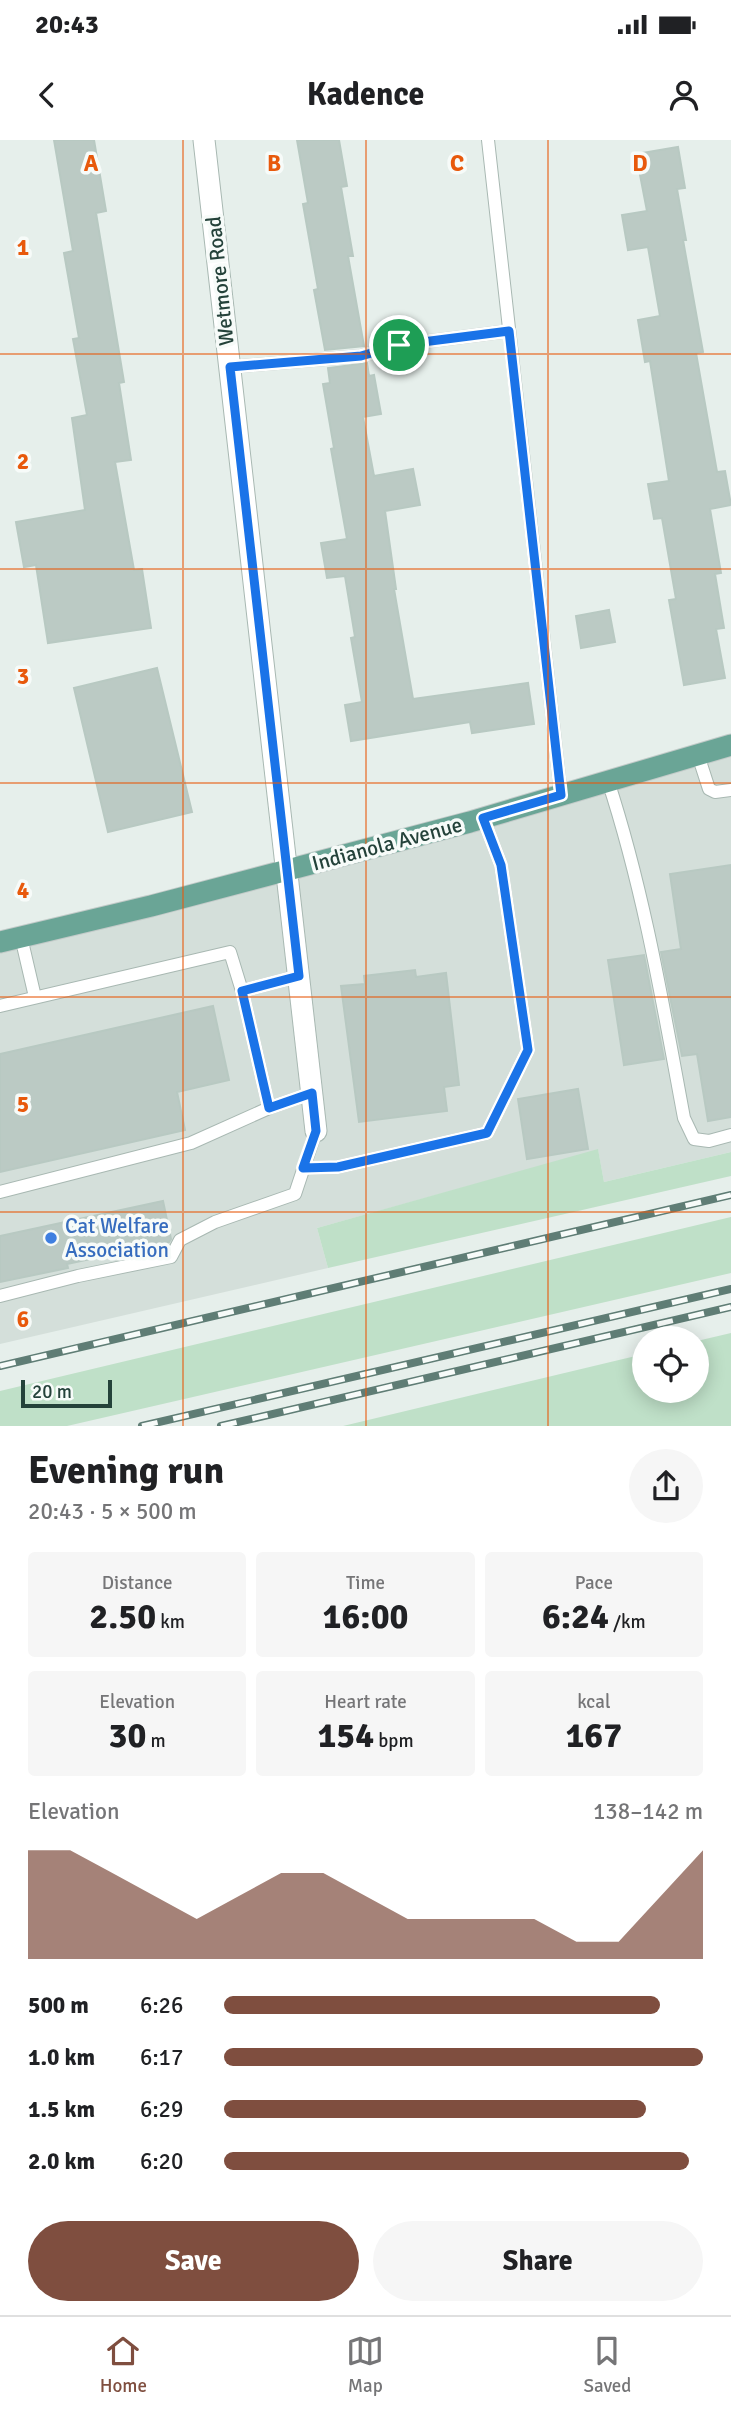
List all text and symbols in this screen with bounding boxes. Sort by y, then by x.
text: 20:43 [35,9,99,41]
text: Kadence [307,75,424,114]
icon: back [28,76,66,114]
icon: person [665,76,703,114]
text: A [84,149,99,178]
text: B [267,149,281,178]
text: C [450,149,464,178]
text: D [632,149,648,178]
street label: Wetmore Road [200,215,240,347]
text: 1 [17,233,29,262]
pin [369,315,429,375]
icon: arrive [380,326,418,364]
text: 2 [17,447,29,476]
text: 3 [17,662,29,691]
street label: Indianola Avenue [309,811,465,877]
text: 4 [17,876,29,905]
text: 5 [17,1090,29,1119]
place label: Cat Welfare Association [65,1213,169,1263]
marker: Cat Welfare Association [43,1230,59,1246]
text: 6 [17,1305,29,1334]
map controls [632,1326,709,1403]
button: locate [632,1326,709,1403]
scale bar [21,1377,112,1409]
text: 20 m [32,1380,72,1404]
text: Evening run [28,1447,224,1494]
button: share [629,1449,703,1523]
text: 20:43 · 5 × 500 m [28,1497,197,1526]
text: Distance [102,1571,173,1595]
text: Time [346,1571,385,1595]
text: Pace [575,1571,613,1595]
text: 2.50 [89,1595,156,1638]
text: 16:00 [323,1595,408,1638]
text: 6:24 [542,1595,609,1638]
text: km [156,1610,185,1634]
text: /km [609,1610,646,1634]
text: Elevation [99,1690,175,1714]
text: Heart rate [324,1690,407,1714]
text: kcal [577,1690,610,1714]
text: 30 [109,1714,146,1757]
text: 154 [317,1714,374,1757]
text: 167 [565,1714,622,1757]
text: m [146,1729,166,1753]
text: bpm [374,1729,414,1753]
text: Elevation [28,1797,120,1826]
text: 138–142 m [593,1797,703,1826]
text: 500 m [28,1991,89,2020]
text: 6:26 [140,1991,183,2020]
text: 1.0 km [28,2043,95,2072]
text: 6:17 [140,2043,183,2072]
text: 1.5 km [28,2095,95,2124]
text: 6:29 [140,2095,183,2124]
text: 2.0 km [28,2147,95,2176]
text: 6:20 [140,2147,183,2176]
button: Save [28,2221,359,2301]
button: Share [373,2221,703,2301]
tab: Home [100,2332,147,2398]
tab: Map [346,2332,384,2398]
tab: Saved [583,2332,631,2398]

